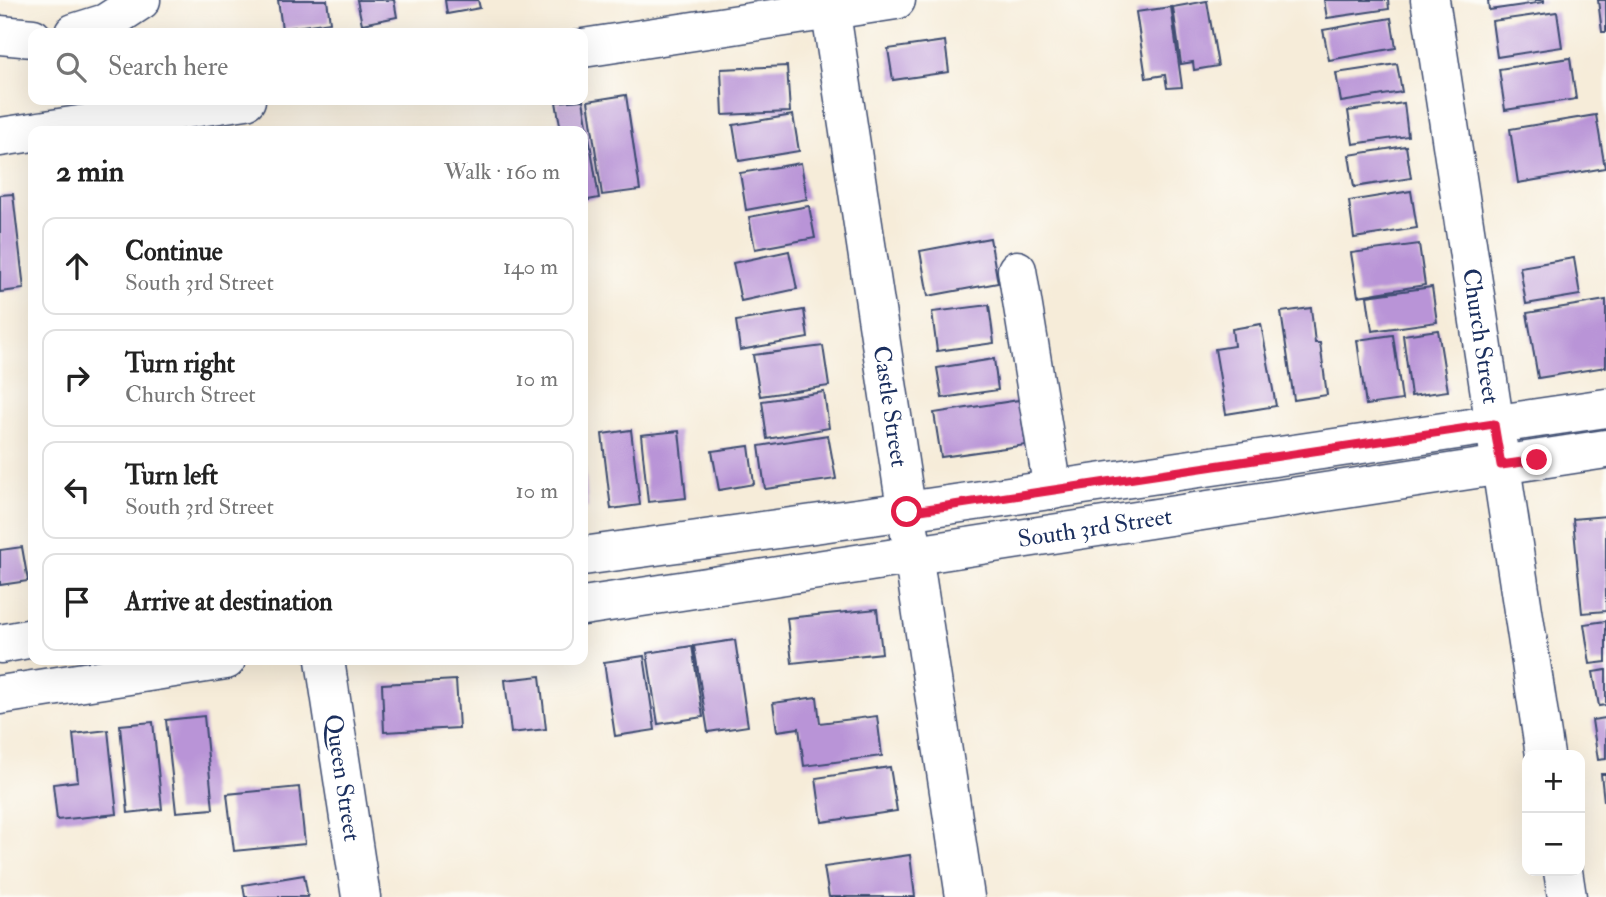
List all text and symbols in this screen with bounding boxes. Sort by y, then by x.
search box [28,28,588,105]
icon: search [52,48,90,86]
text: Search here [108,51,228,83]
text: 2 min [56,153,124,190]
text: Walk · 160 m [444,157,560,186]
text: Continue [125,236,223,268]
icon: ahead [58,247,96,285]
text: 140 m [503,252,558,281]
street label: Church Street [1456,266,1507,406]
text: South 3rd Street [125,268,274,297]
street label: Castle Street [866,344,915,469]
text: Turn right [125,348,235,380]
icon: right [58,359,96,397]
text: 10 m [515,364,558,393]
text: Church Street [125,380,256,409]
route end [1521,444,1552,475]
text: Turn left [125,460,218,492]
icon: left [58,471,96,509]
text: 10 m [515,476,558,505]
text: South 3rd Street [125,492,274,521]
route start [891,496,922,527]
street label: South 3rd Street [1016,500,1174,555]
icon: arrive [58,583,96,621]
text: Arrive at destination [125,586,333,618]
street label: Queen Street [318,712,368,843]
map controls [1522,750,1585,876]
button: + [1522,750,1585,813]
button: − [1522,813,1585,876]

